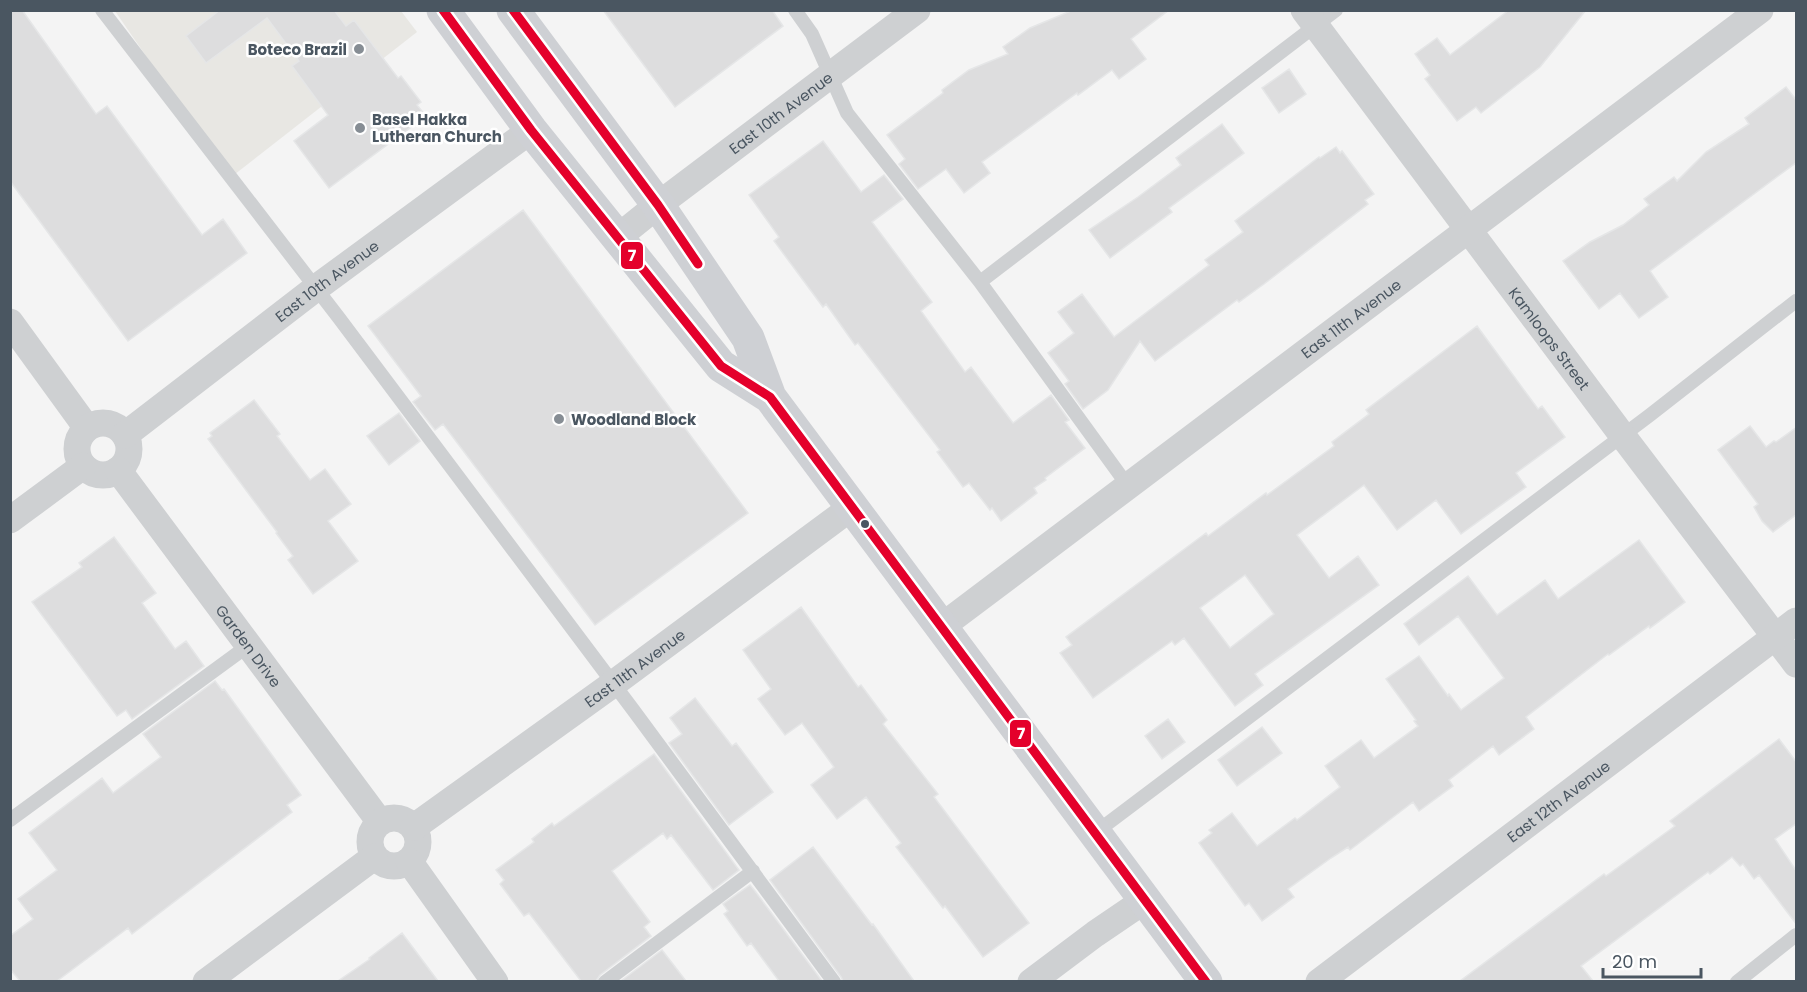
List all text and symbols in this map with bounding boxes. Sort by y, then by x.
place label: Boteco Brazil [248,39,347,60]
marker: Boteco Brazil [352,42,366,56]
street label: East 10th Avenue [724,67,837,159]
place label: Basel Hakka Lutheran Church [372,109,502,147]
marker: Basel Hakka Lutheran Church [353,121,367,135]
street label: East 10th Avenue [270,235,383,326]
line badge: 7 [620,241,644,270]
text: 7 [628,244,637,267]
street label: East 11th Avenue [1296,274,1405,363]
street label: Kamloops Street [1504,283,1595,394]
place label: Woodland Block [571,409,697,430]
marker: Woodland Block [552,412,566,426]
unlabelled marker [859,518,871,530]
street label: Garden Drive [211,600,286,691]
street label: East 11th Avenue [580,624,689,712]
line badge: 7 [1009,719,1032,748]
text: 7 [1017,722,1026,745]
street label: East 12th Avenue [1502,755,1614,847]
scale bar [1603,941,1700,979]
text: 20 m [1612,949,1657,974]

